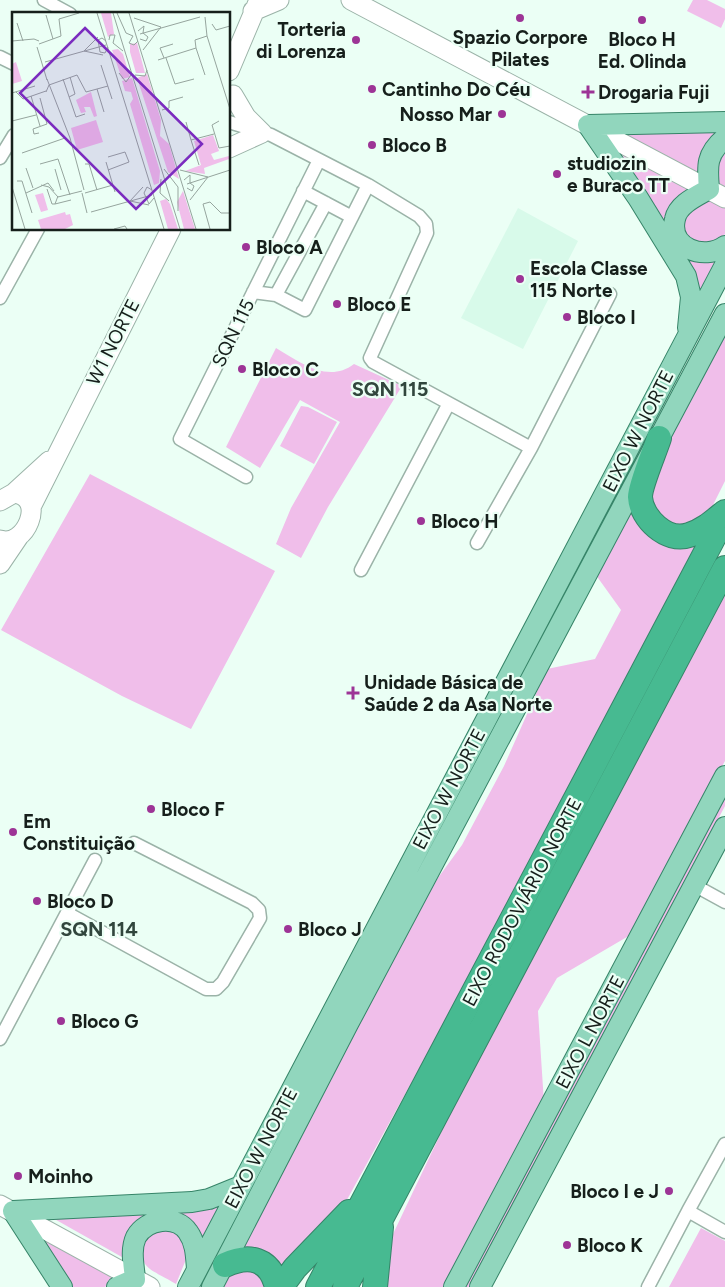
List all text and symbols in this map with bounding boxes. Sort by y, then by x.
inset map [12,12,230,230]
marker: Spazio Corpore Pilates [514,12,526,24]
marker: Bloco H Ed. Olinda [636,14,648,26]
place label: Torteria di Lorenza [256,18,346,63]
place label: Spazio Corpore Pilates [453,26,588,71]
place label: Bloco H Ed. Olinda [598,28,686,73]
marker: Torteria di Lorenza [350,34,362,46]
place label: Cantinho Do Céu [382,78,531,101]
place label: Drogaria Fuji [598,81,710,104]
marker: Cantinho Do Céu [366,83,378,95]
marker: Drogaria Fuji [582,86,594,98]
place label: Nosso Mar [399,103,492,126]
marker: Nosso Mar [496,108,508,120]
place label: Bloco B [382,134,447,157]
marker: Bloco B [366,139,378,151]
place label: studiozin e Buraco TT [567,152,670,197]
marker: studiozin e Buraco TT [551,168,563,180]
place label: Bloco A [256,236,323,259]
marker: Bloco A [240,241,252,253]
place label: Escola Classe 115 Norte [530,257,648,302]
marker: Escola Classe 115 Norte [514,273,526,285]
place label: Bloco E [347,293,411,316]
street label: W1 NORTE [81,295,145,389]
street label: SQN 115 [207,295,259,371]
marker: Bloco E [331,298,343,310]
place label: Bloco I [577,306,636,329]
marker: Bloco I [561,311,573,323]
place label: Bloco C [252,358,319,381]
marker: Bloco C [236,363,248,375]
street label: EIXO W NORTE [597,366,679,496]
district label: SQN 115 [352,377,428,401]
place label: Bloco H [431,510,499,533]
marker: Bloco H [415,515,427,527]
place label: Unidade Básica de Saúde 2 da Asa Norte [364,671,553,716]
marker: Unidade Básica de Saúde 2 da Asa Norte [346,686,360,700]
street label: EIXO W NORTE [408,725,490,853]
street label: EIXO RODOVIÁRIO NORTE [457,794,587,1010]
place label: Bloco F [161,798,225,821]
marker: Bloco F [145,803,157,815]
place label: Em Constituição [23,810,135,855]
marker: Em Constituição [7,826,19,838]
place label: Bloco D [47,890,114,913]
marker: Bloco D [31,895,43,907]
district label: SQN 114 [60,917,138,941]
place label: Bloco J [298,918,362,941]
marker: Bloco J [282,923,294,935]
street label: EIXO L NORTE [550,971,630,1093]
place label: Bloco G [71,1010,138,1033]
marker: Bloco G [55,1015,67,1027]
street label: EIXO W NORTE [220,1084,302,1212]
place label: Moinho [28,1165,93,1188]
marker: Moinho [12,1170,24,1182]
place label: Bloco I e J [570,1180,659,1203]
marker: Bloco I e J [663,1185,675,1197]
place label: Bloco K [577,1234,643,1257]
marker: Bloco K [561,1239,573,1251]

